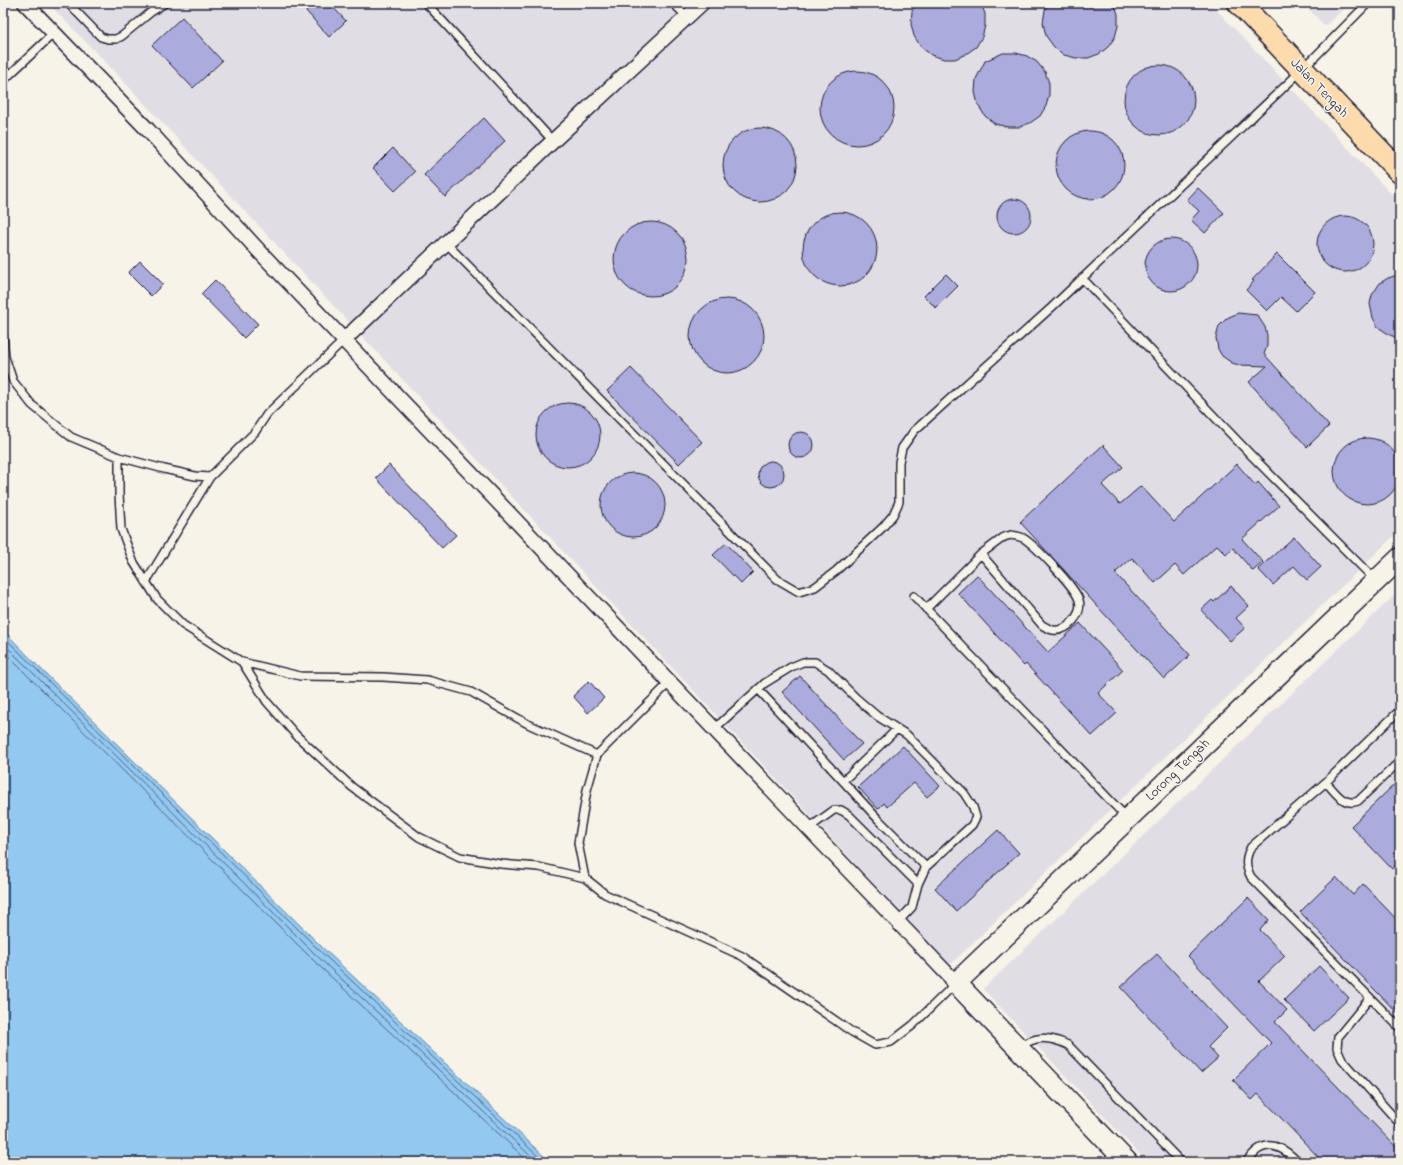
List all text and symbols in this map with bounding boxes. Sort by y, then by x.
street label: Jalan Tengah [1284,53,1353,123]
street label: Lorong Tengah [1141,734,1216,807]

